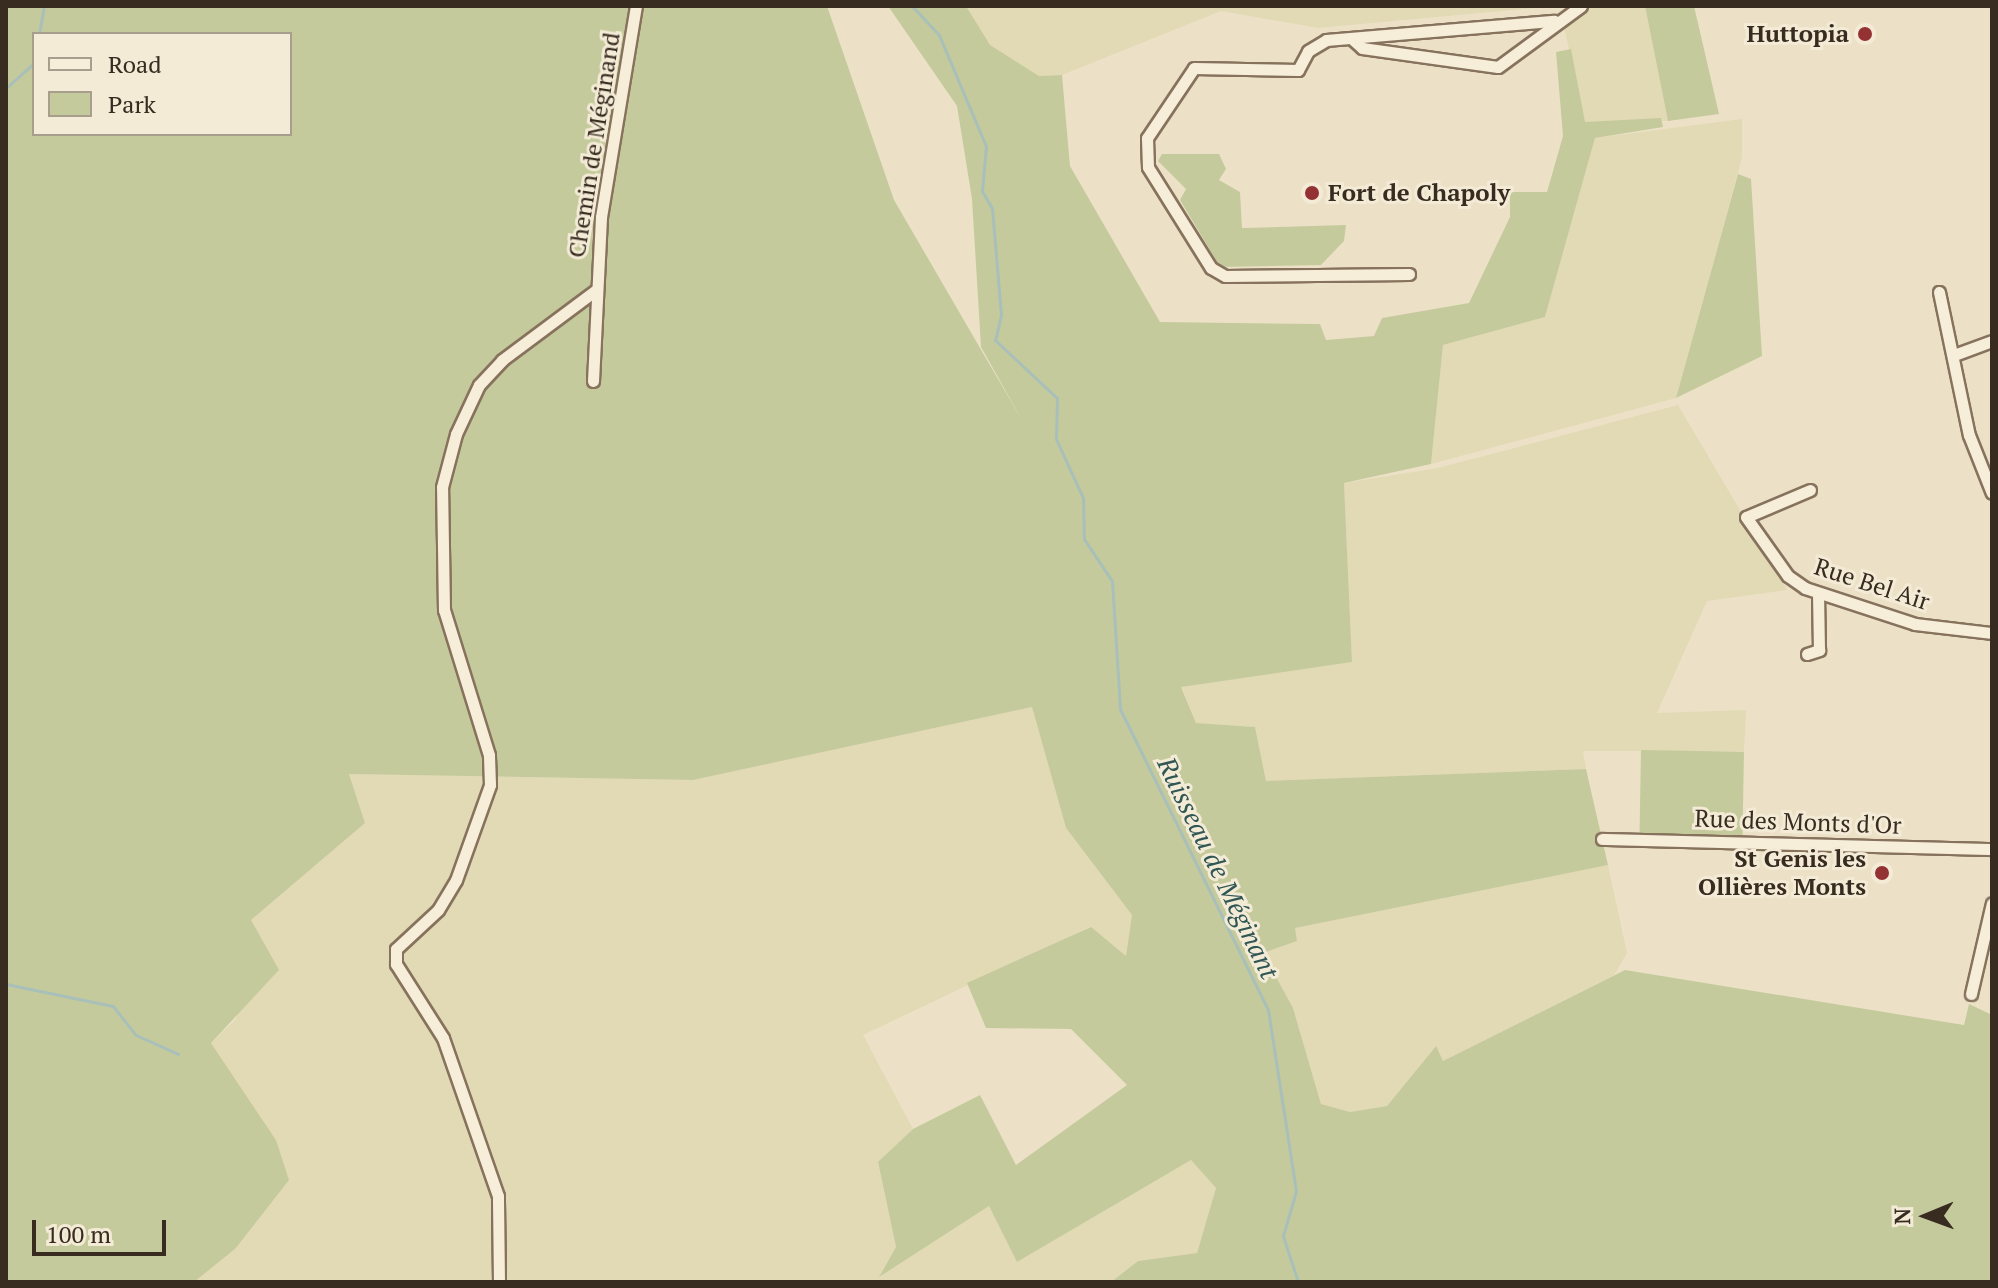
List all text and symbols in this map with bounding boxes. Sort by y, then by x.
place label: Huttopia [1746,20,1849,48]
marker: Huttopia [1856,25,1874,43]
street label: Chemin de Méginand [562,30,626,260]
legend [32,32,292,136]
text: Road [108,48,162,80]
text: Park [108,88,156,120]
place label: Fort de Chapoly [1328,179,1510,207]
marker: Fort de Chapoly [1303,184,1321,202]
street label: Rue Bel Air [1811,552,1933,616]
water label: Ruisseau de Méginant [1151,752,1285,984]
street label: Rue des Monts d'Or [1694,804,1902,840]
place label: St Genis les Ollières Monts [1698,845,1866,901]
marker: St Genis les Ollières Monts [1873,864,1891,882]
north arrow [1886,1176,1966,1256]
scale bar [36,1204,170,1254]
text: N [1887,1208,1916,1225]
text: 100 m [46,1218,111,1250]

